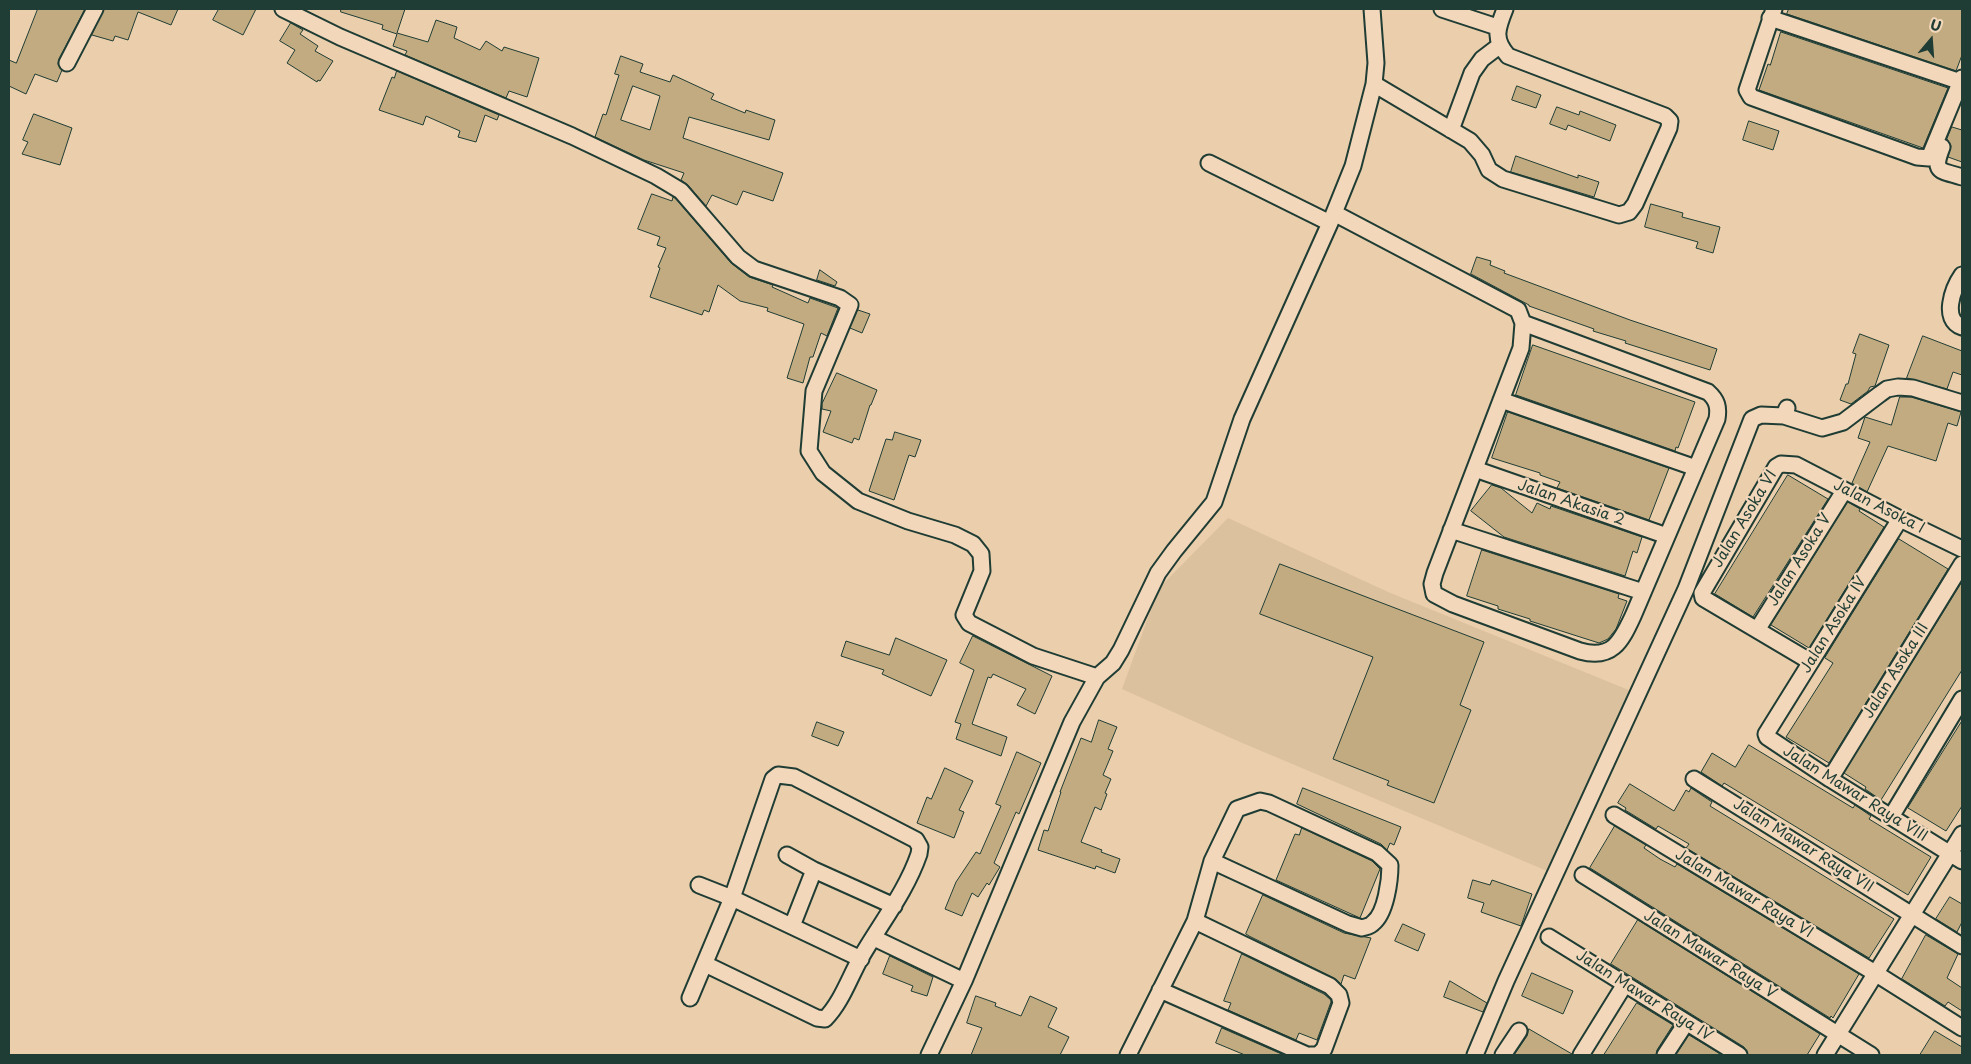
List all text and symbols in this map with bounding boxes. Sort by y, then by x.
text: U [1927,14,1944,37]
north arrow [1906,15,1956,65]
street label: Jalan Asoka VI [1709,467,1781,571]
street label: Jalan Akasia 2 [1515,476,1627,530]
street label: Jalan Asoka I [1830,476,1928,538]
street label: Jalan Asoka V [1764,510,1836,610]
street label: Jalan Asoka IV [1797,573,1871,677]
street label: Jalan Asoka III [1860,620,1932,722]
street label: Jalan Mawar Raya VIII [1780,742,1930,846]
street label: Jalan Mawar Raya VII [1730,795,1876,897]
street label: Jalan Mawar Raya VI [1672,846,1816,942]
street label: Jalan Mawar Raya V [1640,907,1780,1003]
street label: Jalan Mawar Raya IV [1572,947,1716,1045]

